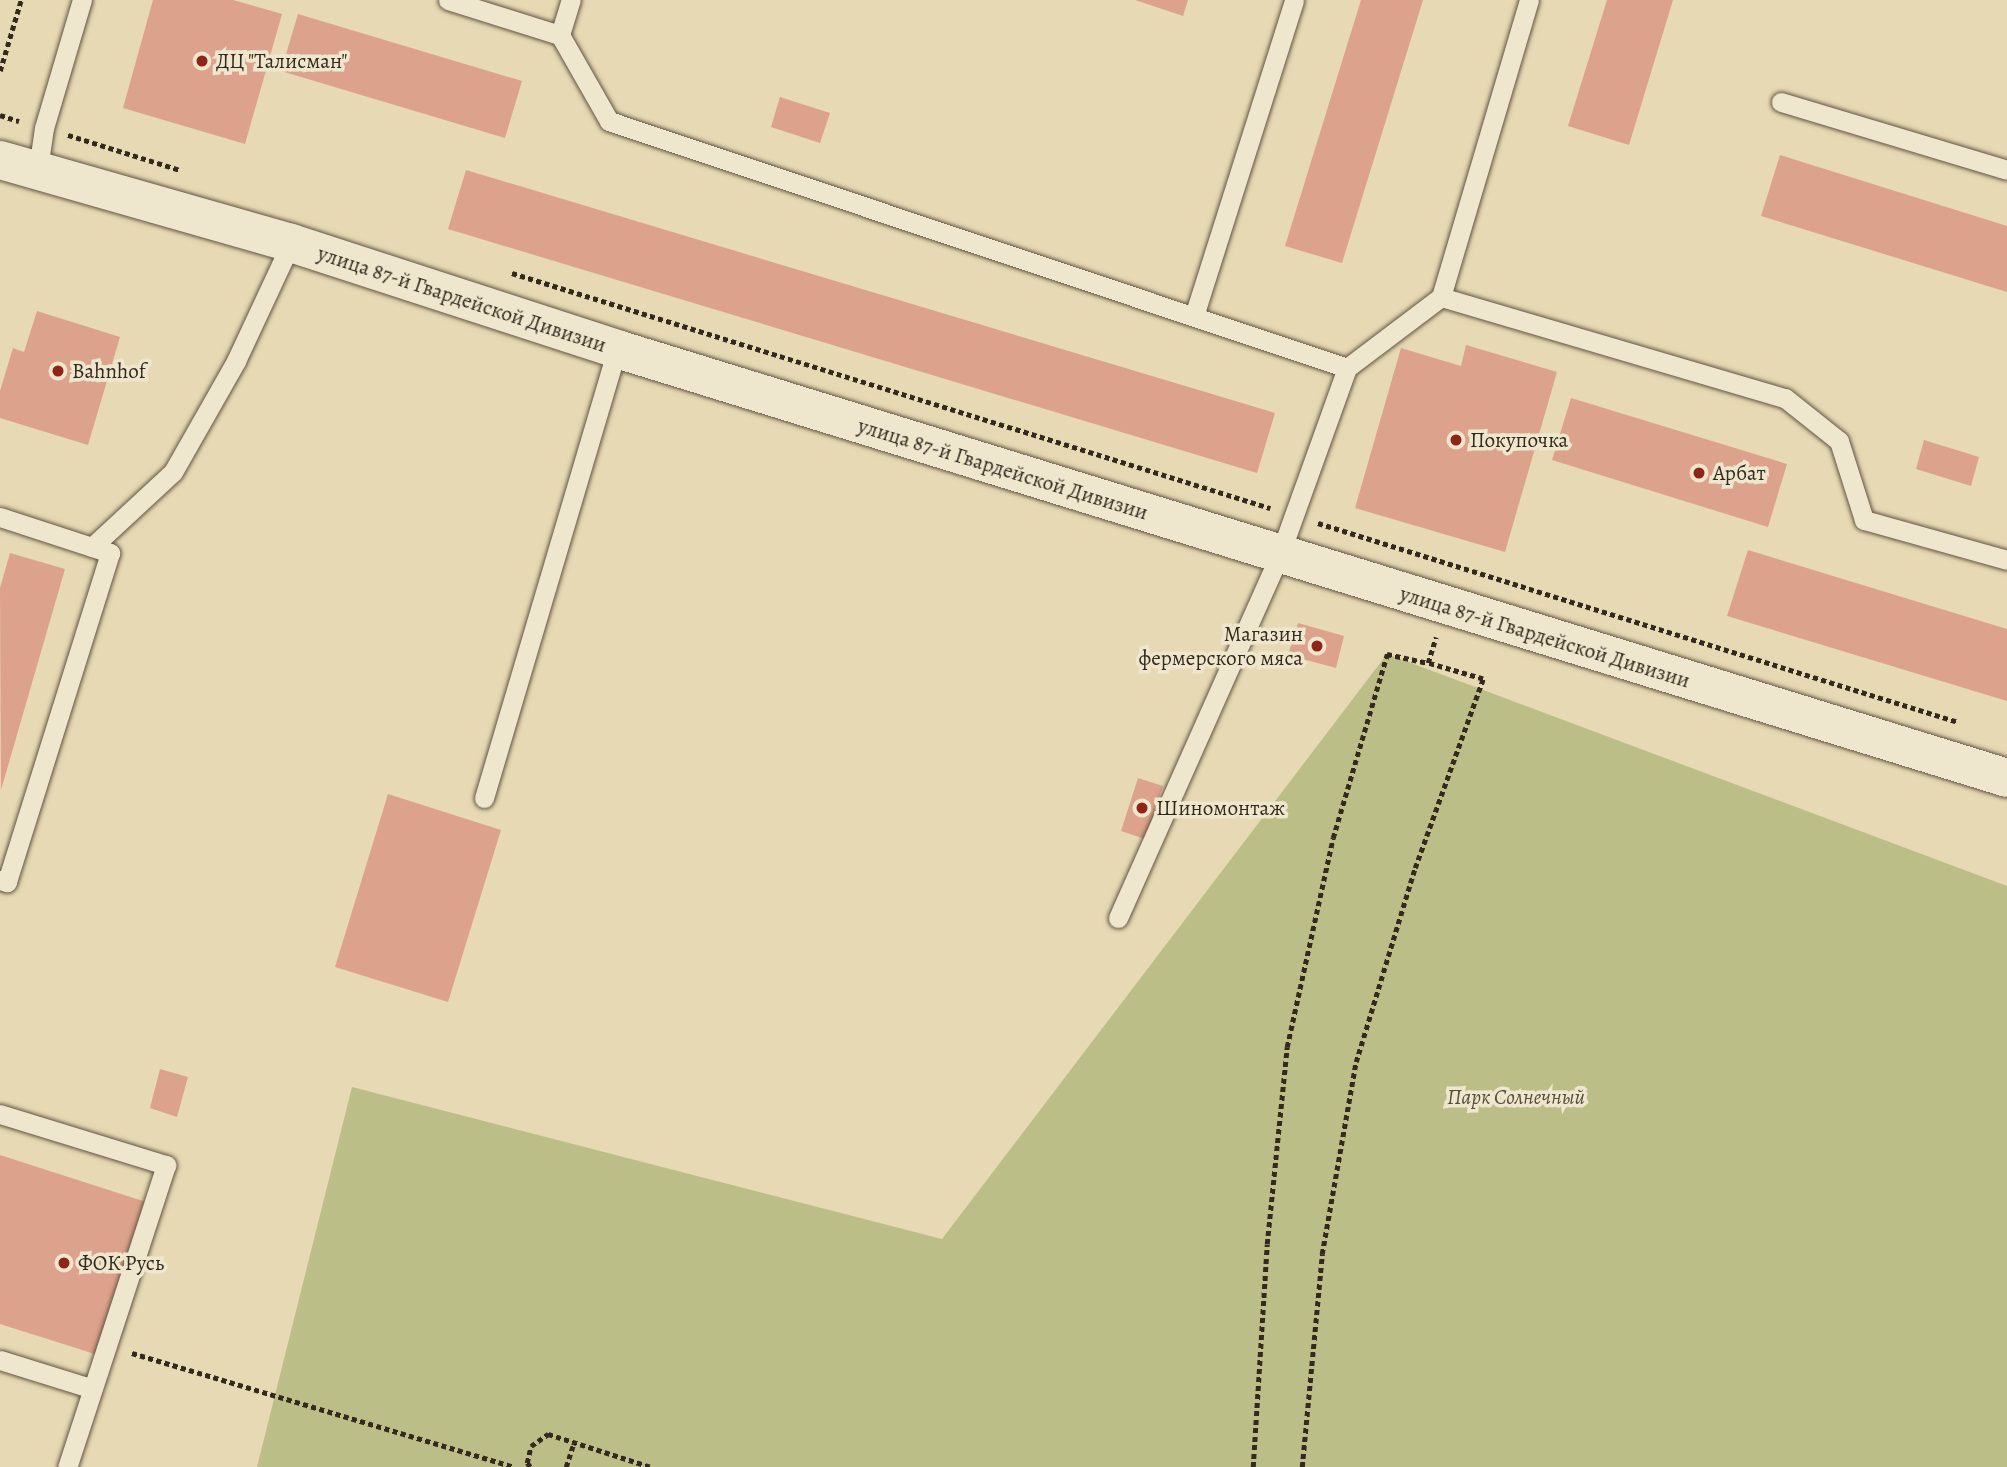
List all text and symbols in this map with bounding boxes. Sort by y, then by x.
place label: ДЦ "Талисман" [216,48,348,74]
marker: ДЦ "Талисман" [194,53,210,69]
street label: улица 87-й Гвардейской Дивизии [315,240,609,358]
place label: Bahnhof [72,358,146,384]
marker: Bahnhof [50,363,66,379]
street label: улица 87-й Гвардейской Дивизии [855,413,1151,525]
place label: Покупочка [1470,427,1568,453]
marker: Покупочка [1448,432,1464,448]
place label: Арбат [1713,460,1766,486]
marker: Арбат [1691,465,1707,481]
street label: улица 87-й Гвардейской Дивизии [1397,581,1693,693]
place label: Магазин фермерского мяса [1138,621,1303,671]
marker: Магазин фермерского мяса [1309,638,1325,654]
place label: Шиномонтаж [1156,795,1285,821]
marker: Шиномонтаж [1134,800,1150,816]
park label: Парк Солнечный [1447,1084,1585,1110]
place label: ФОК Русь [78,1250,164,1276]
marker: ФОК Русь [56,1255,72,1271]

